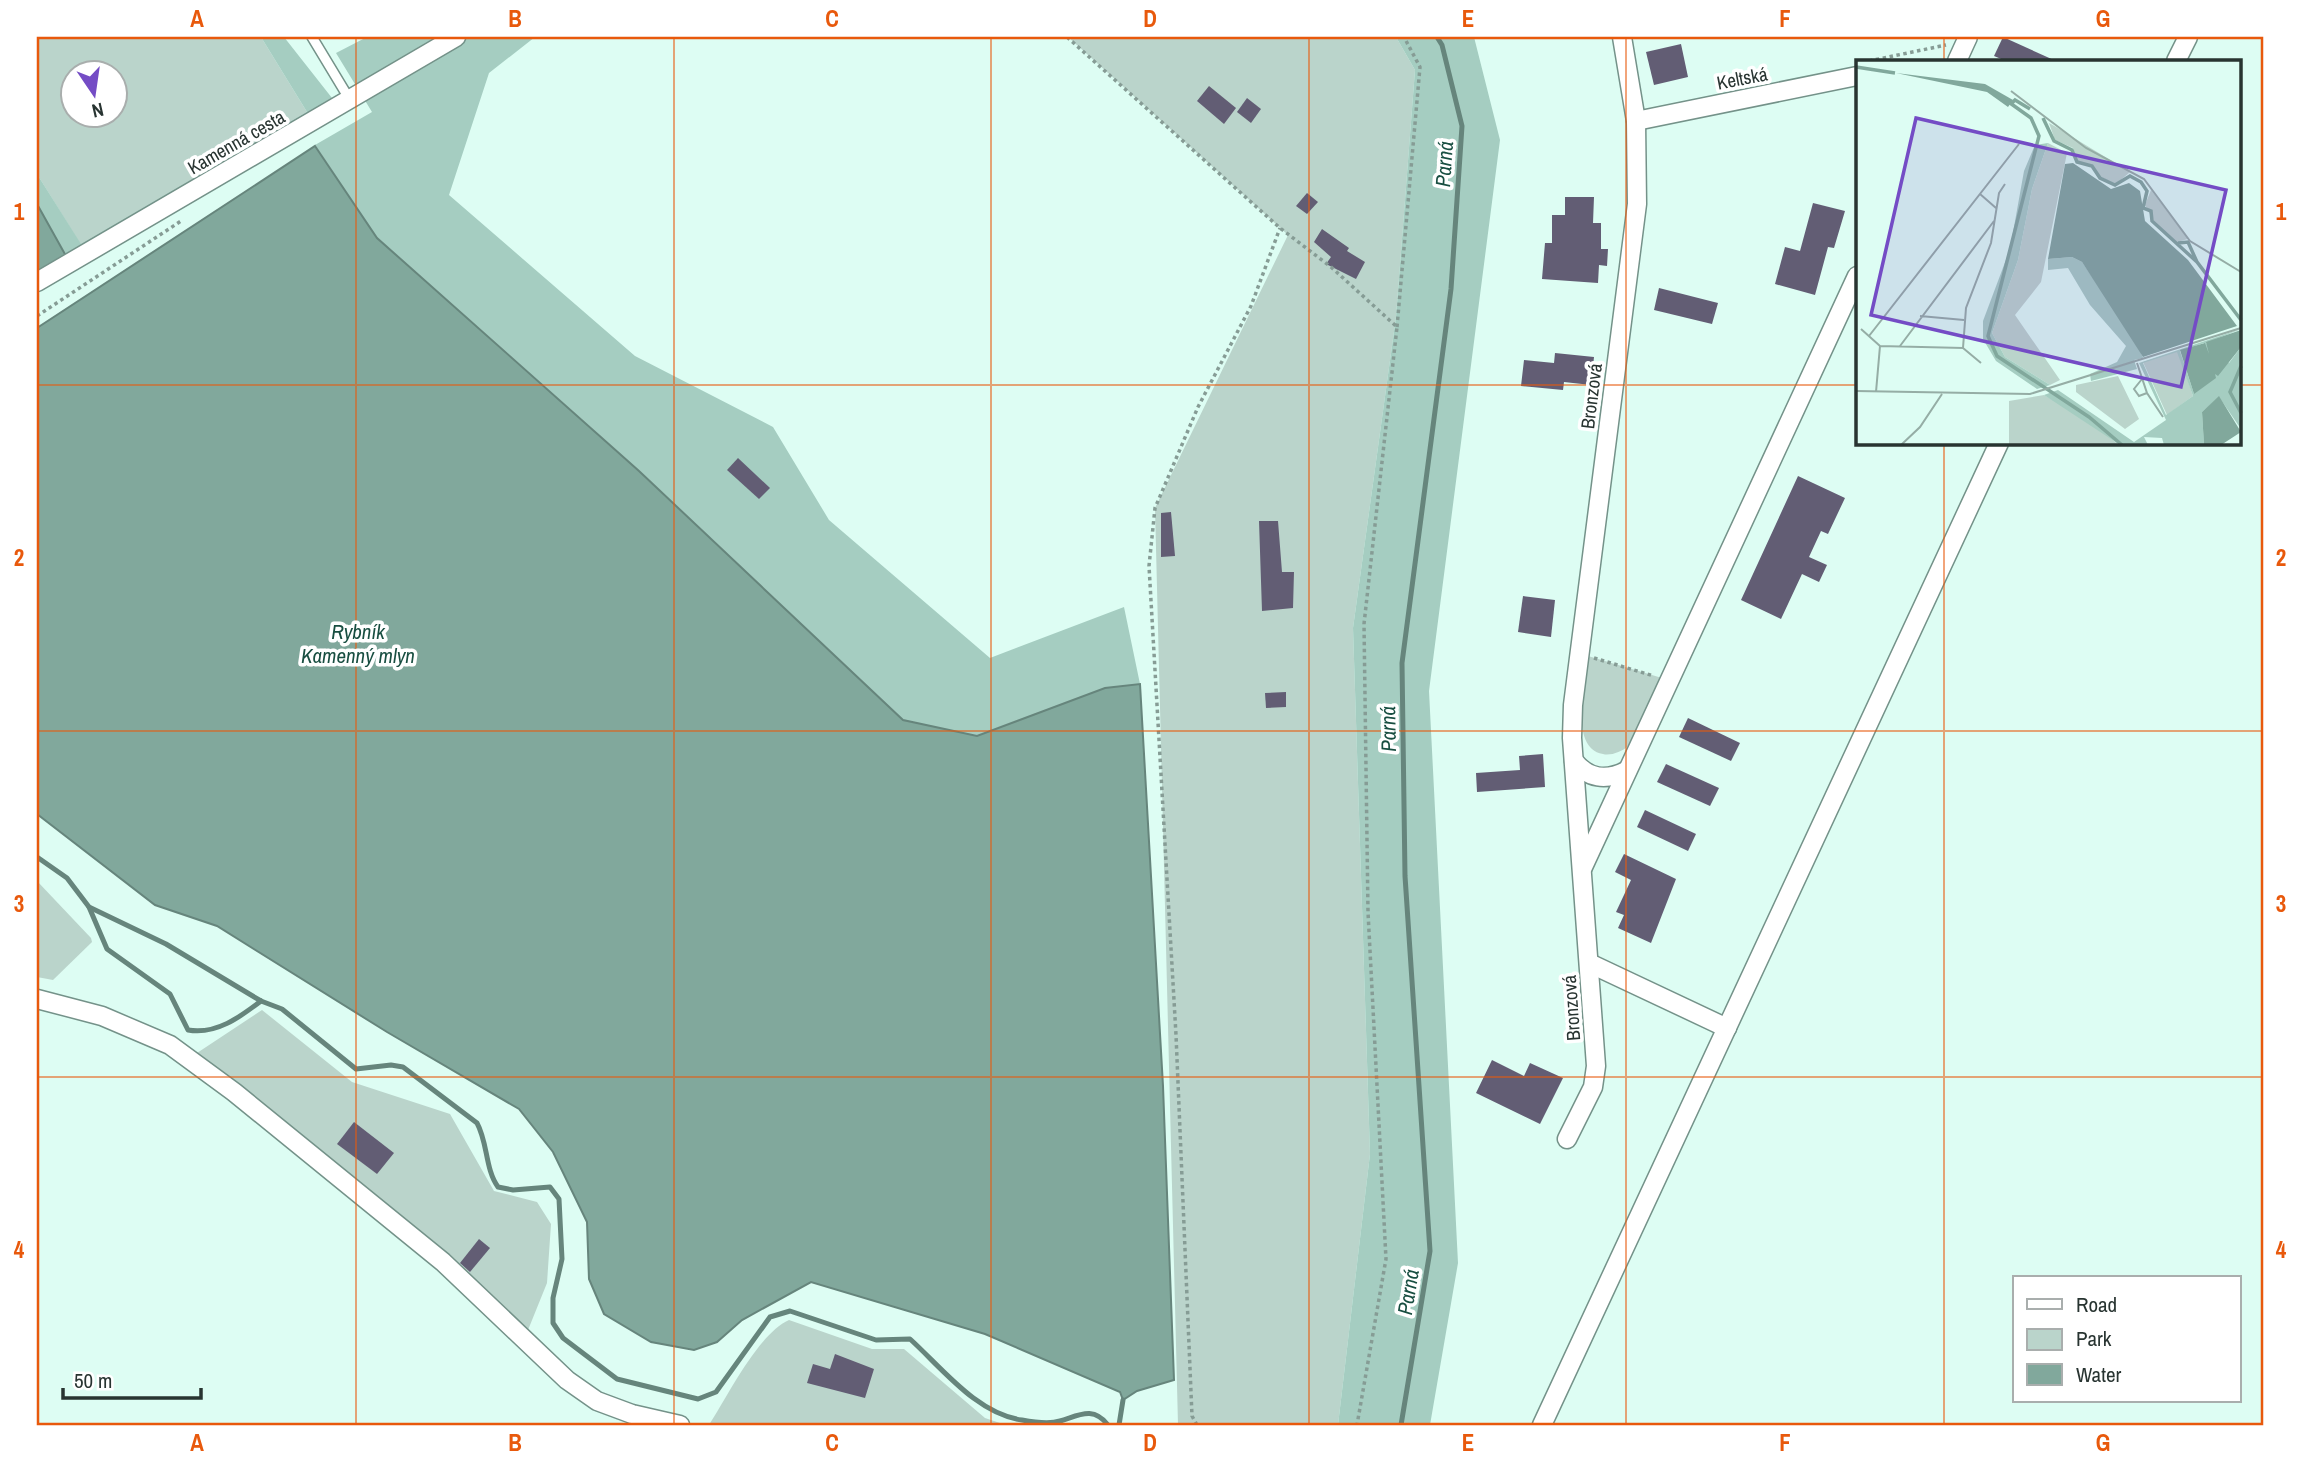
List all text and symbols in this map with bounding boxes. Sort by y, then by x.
text: A [190,3,204,34]
text: B [508,3,522,34]
text: C [825,3,839,34]
text: D [1143,3,1157,34]
text: E [1462,3,1474,34]
text: F [1779,3,1791,34]
text: G [2096,3,2110,34]
north arrow [60,60,130,130]
street label: Keltská [1714,60,1770,96]
inset map [1856,60,2240,444]
text: N [89,97,106,124]
street label: Kamenná cesta [183,104,290,180]
water label: Parná [1428,140,1460,188]
text: 1 [14,196,25,227]
text: 1 [2276,196,2287,227]
street label: Bronzová [1574,361,1608,430]
text: 2 [14,542,24,573]
text: 2 [2276,542,2286,573]
water label: Rybník Kamenný mlyn [301,617,415,670]
water label: Parná [1373,706,1403,752]
text: 3 [14,888,24,919]
text: 3 [2276,888,2286,919]
street label: Bronzová [1556,974,1586,1042]
text: 4 [14,1234,25,1265]
text: 4 [2276,1234,2287,1265]
water label: Parná [1390,1267,1426,1317]
legend [2013,1276,2240,1402]
text: Road [2076,1290,2117,1319]
text: Park [2076,1324,2112,1353]
scale bar [63,1357,201,1401]
text: Water [2076,1360,2122,1389]
text: 50 m [74,1366,112,1395]
text: A [190,1427,204,1458]
text: B [508,1427,522,1458]
text: C [825,1427,839,1458]
text: D [1143,1427,1157,1458]
text: E [1462,1427,1474,1458]
text: F [1779,1427,1791,1458]
text: G [2096,1427,2110,1458]

